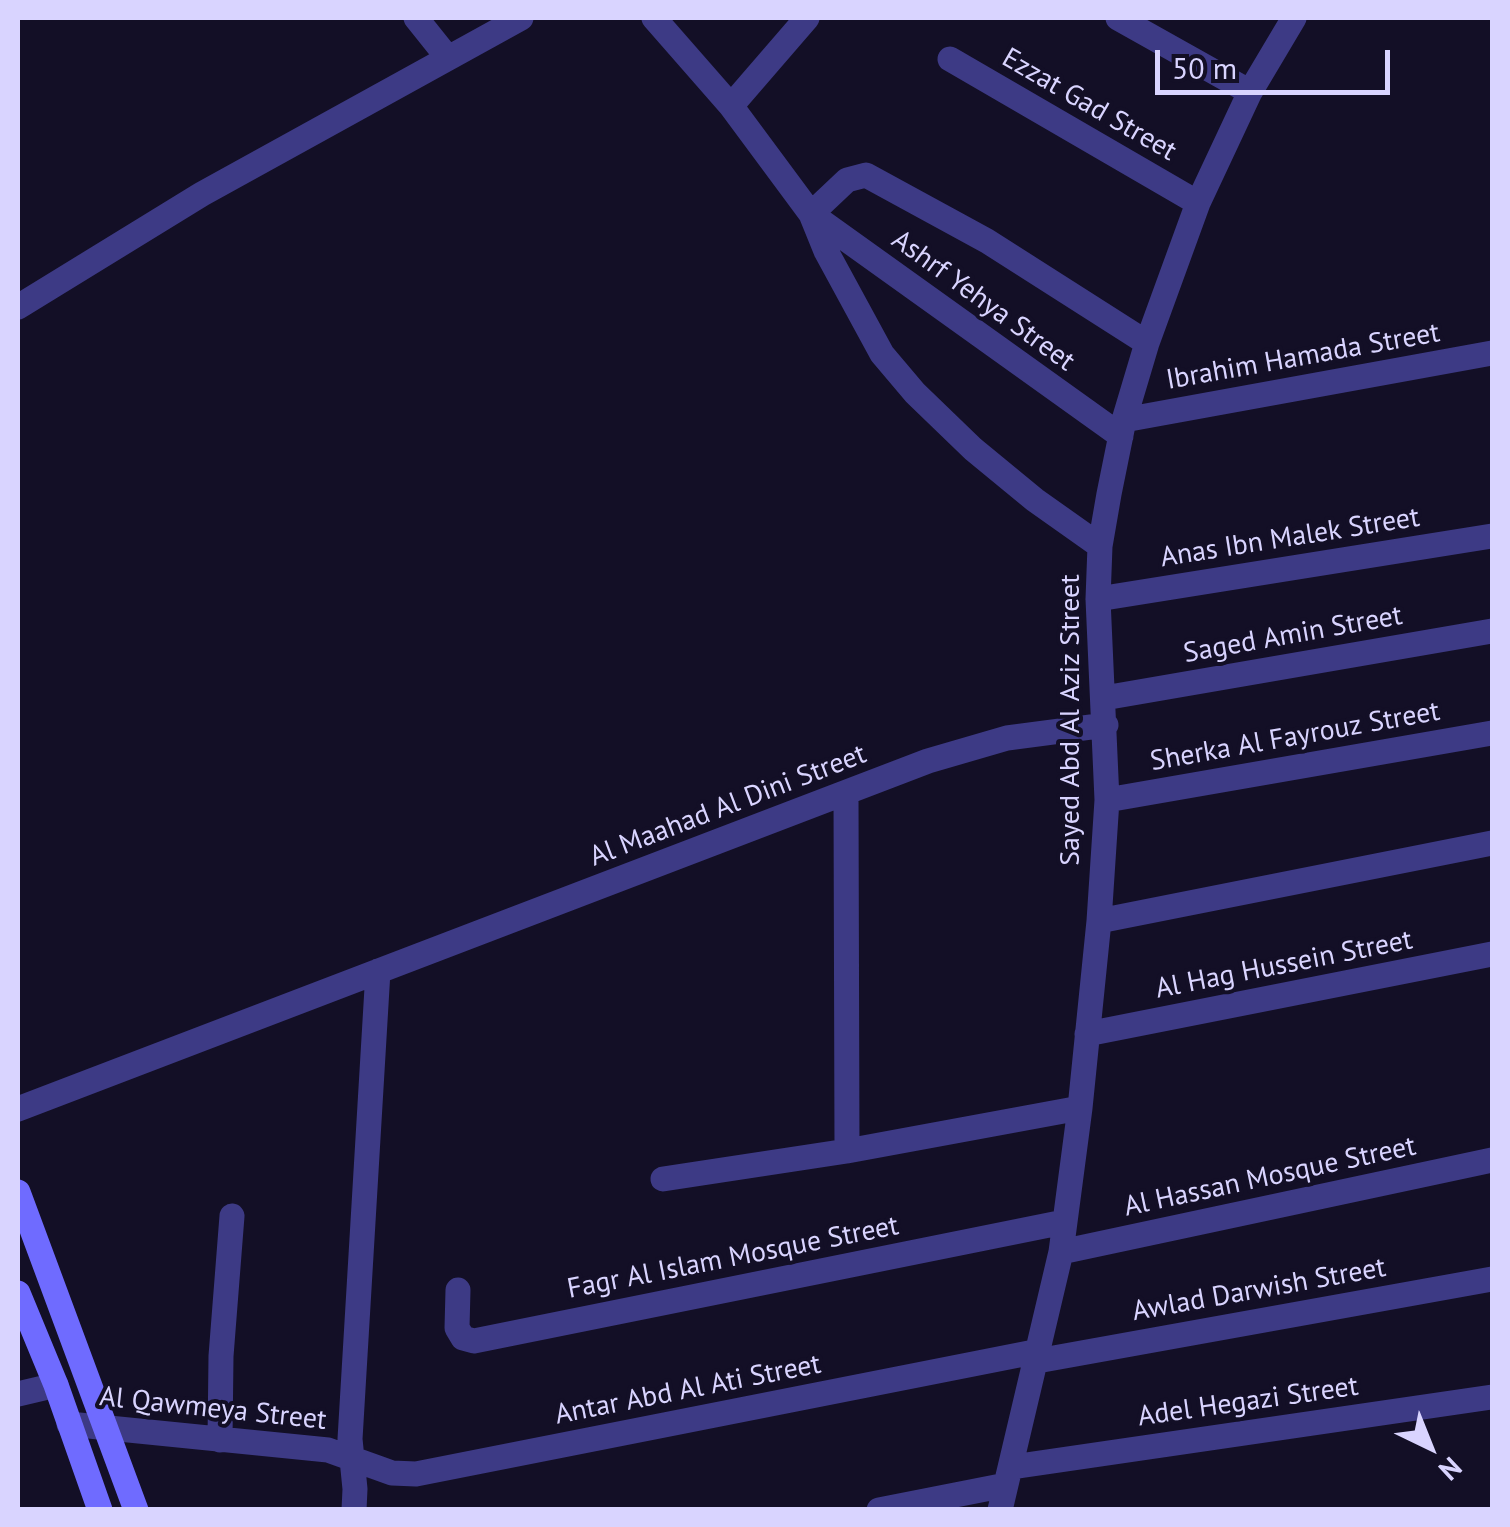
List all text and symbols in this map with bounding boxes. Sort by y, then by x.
scale bar [1160,30,1395,92]
street label: Ezzat Gad Street [996,41,1182,169]
text: 50 m [1172,48,1237,87]
street label: Ashrf Yehya Street [885,223,1081,379]
street label: Ibrahim Hamada Street [1164,316,1442,398]
street label: Anas Ibn Malek Street [1158,501,1422,575]
street label: Sayed Abd Al Aziz Street [1054,574,1088,866]
street label: Saged Amin Street [1181,599,1405,671]
street label: Sherka Al Fayrouz Street [1148,695,1442,779]
street label: Al Maahad Al Dini Street [585,738,871,874]
street label: Al Hag Hussein Street [1153,924,1415,1006]
street label: Al Hassan Mosque Street [1121,1130,1419,1224]
street label: Fagr Al Islam Mosque Street [564,1209,902,1307]
street label: Awlad Darwish Street [1130,1251,1388,1329]
street label: Antar Abd Al Ati Street [552,1348,824,1432]
street label: Adel Hegazi Street [1136,1370,1360,1434]
street label: Al Qawmeya Street [98,1380,328,1438]
north arrow [1380,1397,1480,1497]
text: N [1431,1449,1470,1489]

